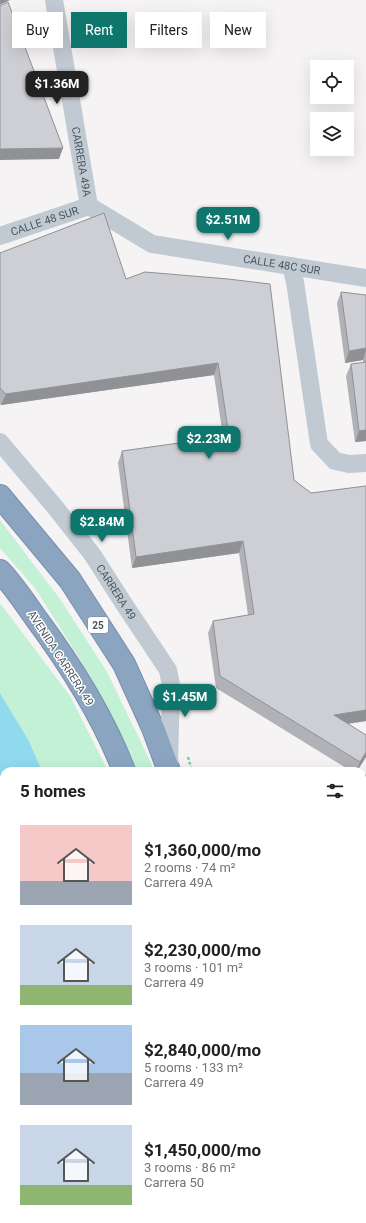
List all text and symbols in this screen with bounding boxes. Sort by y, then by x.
chip: Buy [12,12,63,48]
chip: Rent [71,12,127,48]
chip: Filters [135,12,202,48]
chip: New [210,12,266,48]
map controls [310,60,354,156]
button: locate [310,60,354,104]
pin: $1.36M [24,71,90,105]
text: $1.36M [35,76,80,91]
button: layers [310,112,354,156]
street label: CARRERA 49A [69,126,93,198]
street label: CALLE 48 SUR [9,204,81,239]
pin: $2.51M [195,207,261,241]
text: $2.51M [206,212,251,227]
street label: CALLE 48C SUR [242,253,321,278]
pin: $2.23M [176,426,242,460]
text: $2.23M [187,431,232,446]
pin: $2.84M [69,509,135,543]
text: $2.84M [80,514,125,529]
street label: CARRERA 49 [93,562,139,622]
street label: AVENIDA CARRERA 49 [25,608,96,708]
road number: 25 [88,617,108,633]
pin: $1.45M [152,684,218,718]
text: $1.45M [163,689,208,704]
icon: filters [324,780,346,802]
text: 5 homes [20,781,86,801]
text: $1,360,000/mo [144,840,261,860]
icon: home [52,841,100,889]
text: 2 rooms · 74 m² [144,860,236,875]
text: Carrera 49A [144,875,213,890]
text: $2,230,000/mo [144,940,261,960]
icon: home [52,941,100,989]
text: 3 rooms · 101 m² [144,960,243,975]
text: Carrera 49 [144,975,204,990]
text: $2,840,000/mo [144,1040,261,1060]
icon: home [52,1041,100,1089]
text: 5 rooms · 133 m² [144,1060,243,1075]
text: Carrera 49 [144,1075,204,1090]
text: $1,450,000/mo [144,1140,261,1160]
icon: home [52,1141,100,1189]
text: 3 rooms · 86 m² [144,1160,236,1175]
text: Carrera 50 [144,1175,204,1190]

